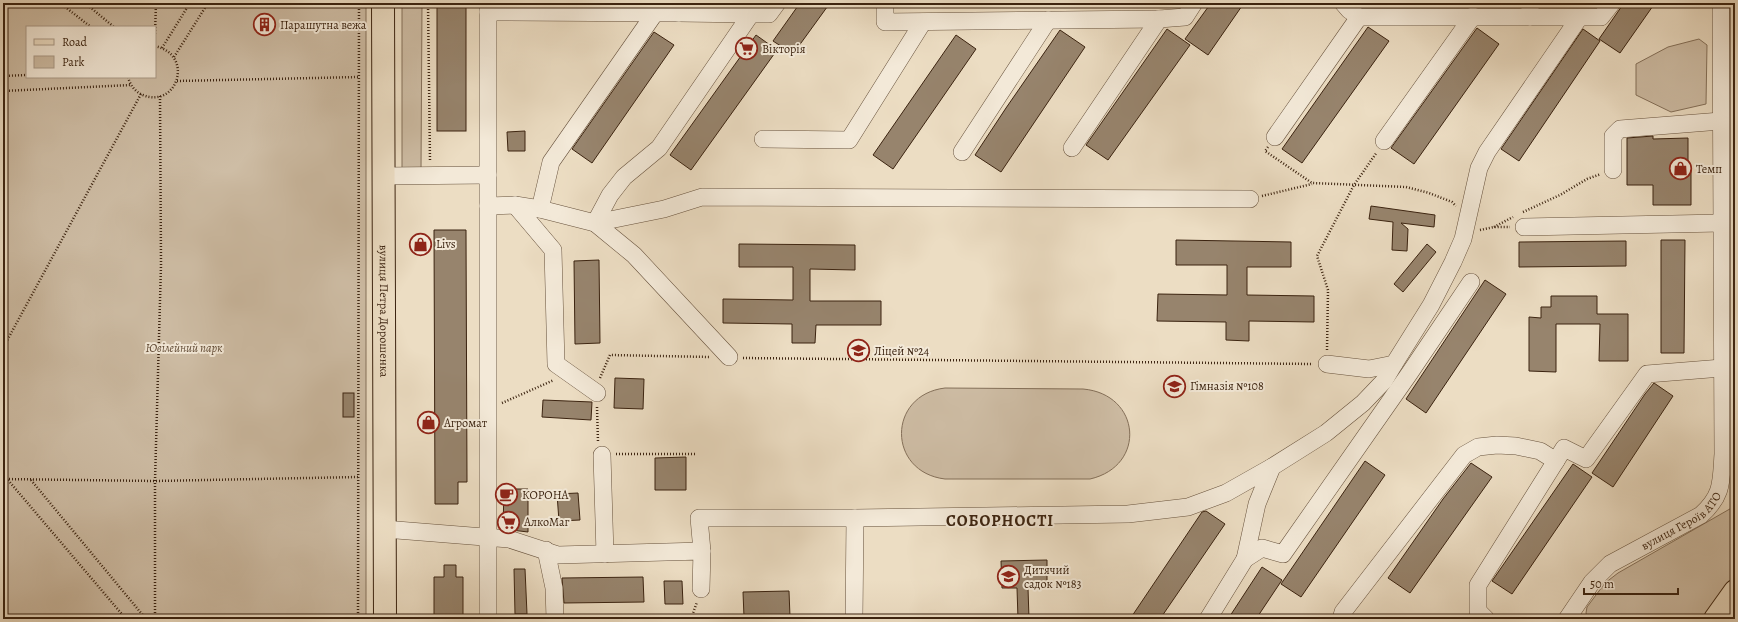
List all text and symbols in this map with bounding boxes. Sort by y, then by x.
building icon: Парашутна вежа [251,12,277,38]
place label: Парашутна вежа [280,17,367,33]
legend [26,26,156,78]
text: Road [62,34,88,50]
supermarket icon: Вікторія [733,36,759,62]
place label: Вікторія [762,41,806,57]
text: Park [62,54,85,70]
shop icon: Темп [1667,156,1693,182]
place label: Темп [1696,161,1722,177]
shop icon: Livs [408,231,434,257]
place label: Livs [436,236,456,252]
street label: вулиця Петра Дорошенка [376,245,392,378]
school or university icon: Ліцей №24 [845,338,871,364]
park label: Ювілейний парк [145,340,223,356]
place label: Ліцей №24 [874,343,930,359]
school or university icon: Гімназія №108 [1161,373,1187,399]
place label: Гімназія №108 [1190,378,1264,394]
shop icon: Агромат [415,410,441,436]
place label: Агромат [443,415,488,431]
cafe icon: КОРОНА [494,482,520,508]
place label: КОРОНА [522,487,570,503]
street label: вулиця Героїв АТО [1638,489,1725,554]
supermarket icon: АлкоМаг [495,509,521,535]
district label: СОБОРНОСТІ [946,510,1054,532]
place label: АлкоМаг [523,514,570,530]
place label: Дитячий садок №183 [1024,562,1082,592]
school or university icon: Дитячий садок №183 [995,564,1021,590]
scale bar [1584,570,1678,596]
text: 50 m [1590,576,1614,592]

